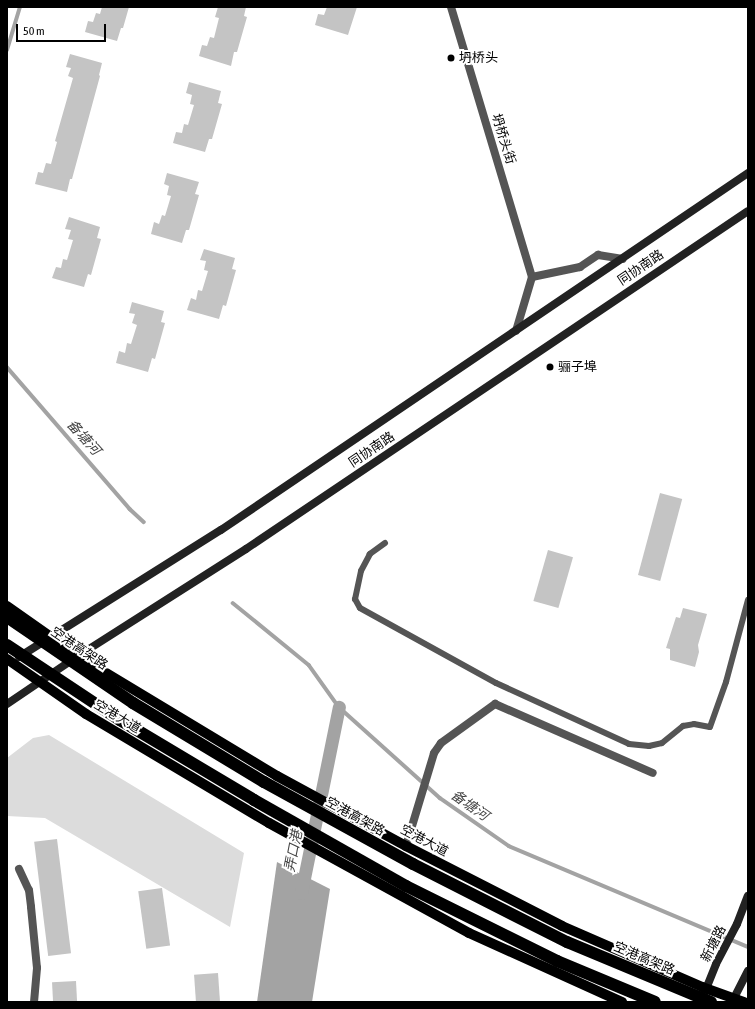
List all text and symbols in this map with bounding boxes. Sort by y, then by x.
scale bar [18,16,108,42]
text: 50 m [23,24,45,38]
place label: 坍桥头 [459,50,498,66]
marker: 坍桥头 [446,53,456,63]
street label: 坍桥头街 [488,112,518,166]
street label: 同协南路 [615,247,667,289]
place label: 骊子埠 [558,359,597,375]
marker: 骊子埠 [545,362,555,372]
water label: 备塘河 [64,416,104,458]
street label: 同协南路 [346,429,398,471]
street label: 空港高架路 [48,624,110,674]
street label: 空港大道 [91,697,143,737]
water label: 备塘河 [448,786,492,824]
street label: 空港高架路 [323,794,387,840]
street label: 空港大道 [397,822,451,860]
water label: 弄口港 [281,829,305,873]
street label: 新塘路 [698,923,730,965]
street label: 空港高架路 [611,939,677,979]

